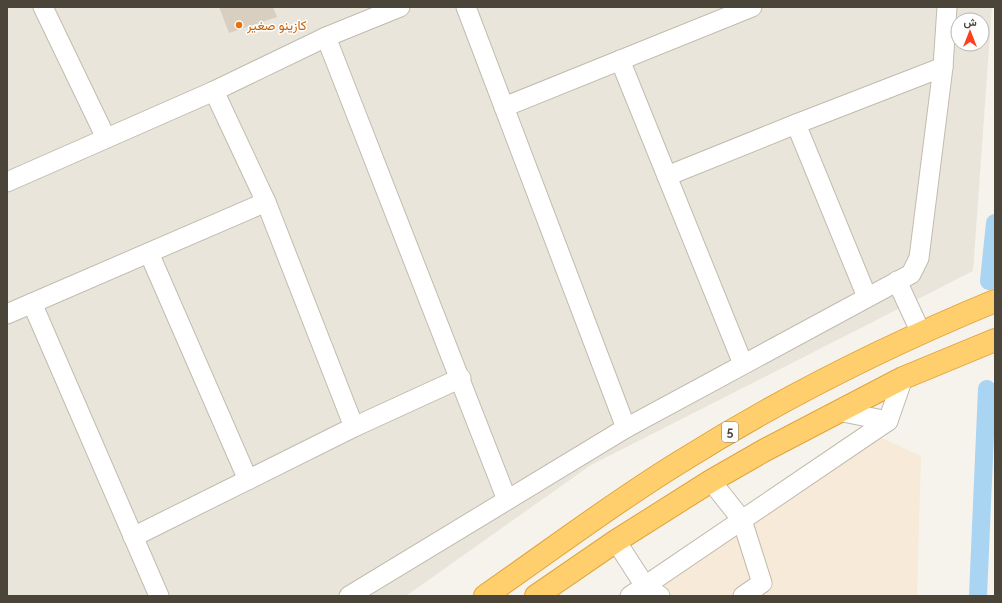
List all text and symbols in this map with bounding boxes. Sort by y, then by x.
north arrow [950,12,990,52]
text: ش [963,16,977,29]
place label: كازينو صغير [246,18,307,34]
marker: كازينو صغير [234,20,244,30]
road number: 5 [722,422,738,442]

